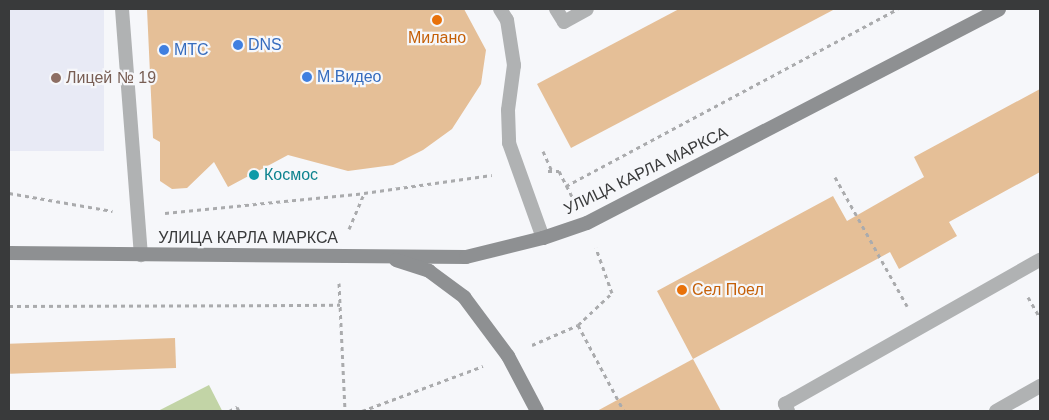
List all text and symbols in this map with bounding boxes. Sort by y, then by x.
marker: Милано [431,14,443,26]
place label: Милано [408,28,466,48]
place label: DNS [248,35,282,55]
marker: DNS [232,39,244,51]
place label: МТС [174,40,209,60]
marker: МТС [158,44,170,56]
place label: М.Видео [317,67,382,87]
place label: Лицей № 19 [66,68,156,88]
marker: М.Видео [301,71,313,83]
marker: Лицей № 19 [50,72,62,84]
street label: УЛИЦА КАРЛА МАРКСА [561,123,731,219]
place label: Космос [264,165,318,185]
marker: Космос [248,169,260,181]
street label: УЛИЦА КАРЛА МАРКСА [158,228,338,248]
place label: Сел Поел [692,280,764,300]
marker: Сел Поел [676,284,688,296]

